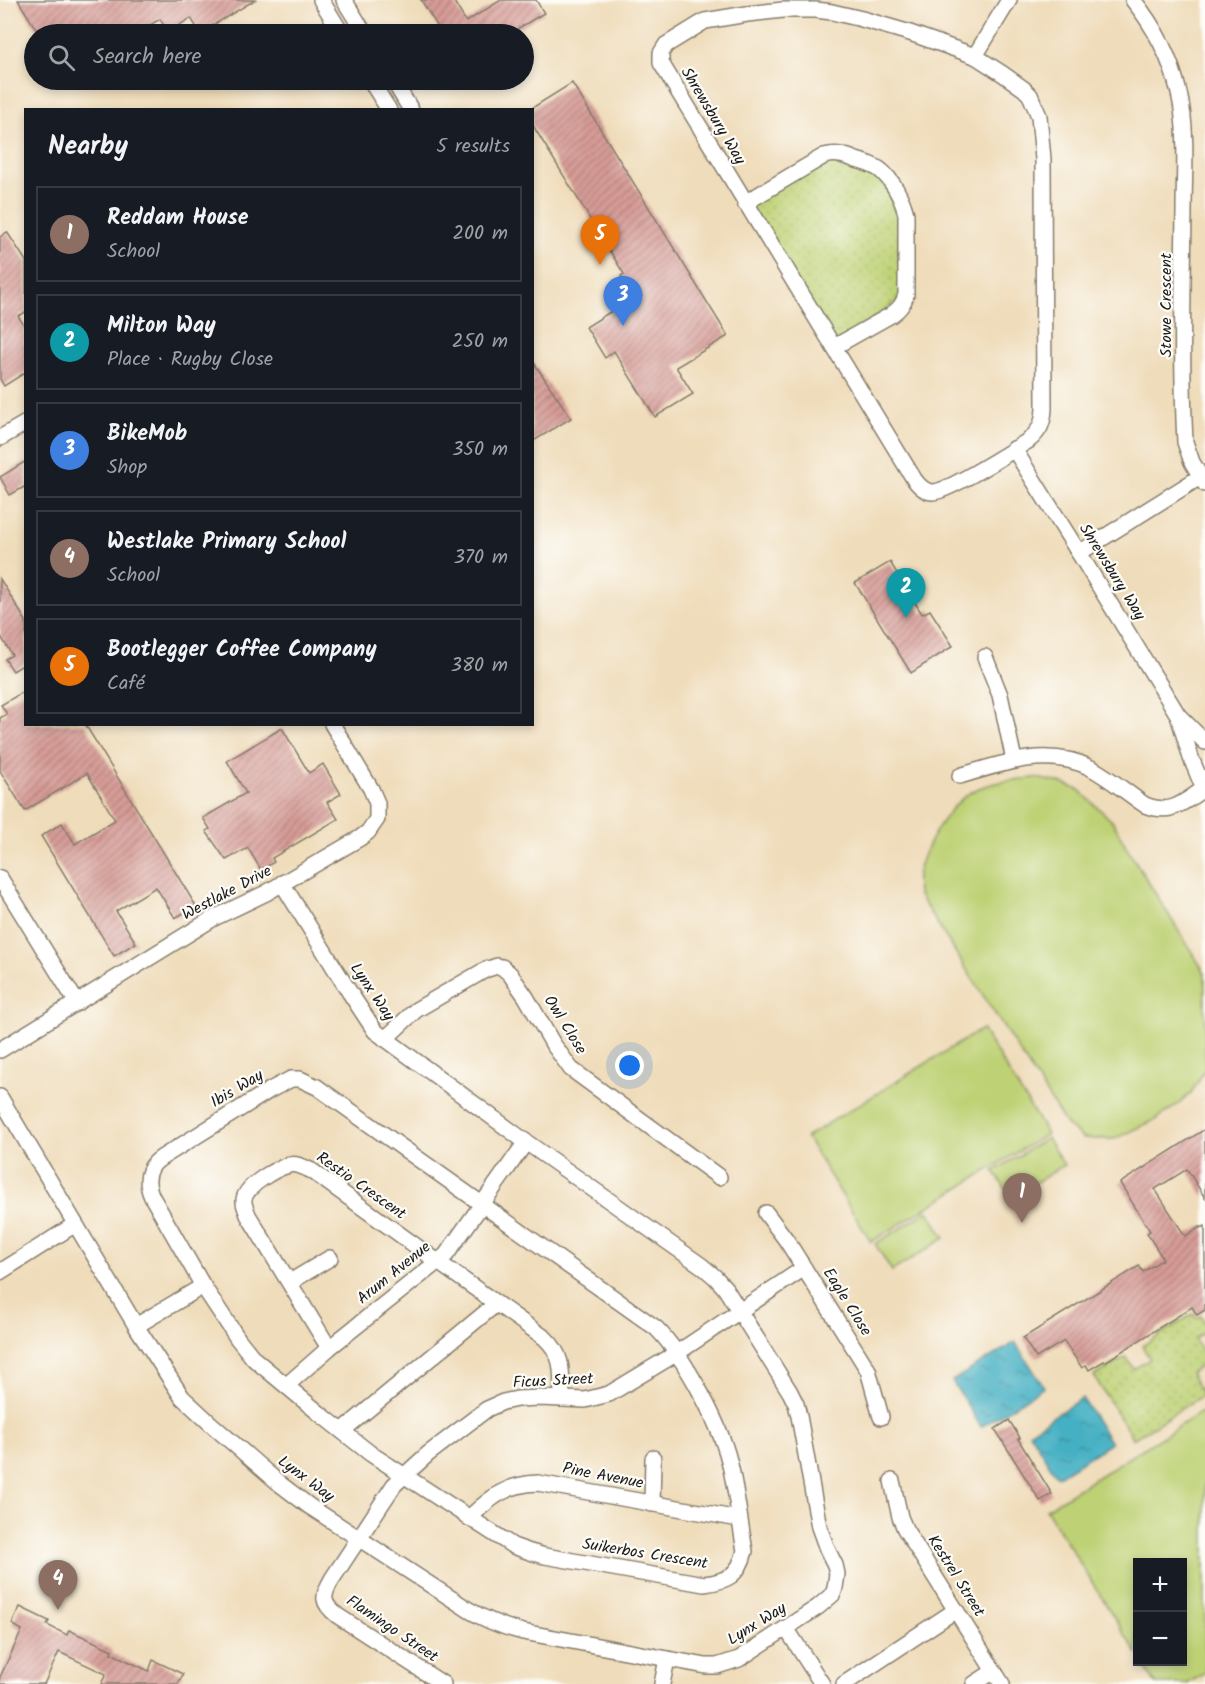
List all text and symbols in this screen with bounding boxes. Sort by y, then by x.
search box [24,24,534,90]
text: Search here [93,40,201,75]
icon: search [45,41,78,74]
street label: Shrewsbury Way [674,62,752,170]
text: Nearby [48,126,128,168]
text: 5 results [436,131,510,163]
text: Reddam House [107,201,248,236]
pin: 5 [580,216,620,265]
text: 1 [66,218,73,250]
text: 200 m [452,218,508,250]
text: School [107,236,160,268]
street label: Stowe Crescent [1154,252,1179,357]
pin: 3 [604,276,642,326]
text: Milton Way [107,309,216,344]
text: 2 [64,326,75,358]
text: 250 m [452,326,508,358]
text: Place · Rugby Close [107,344,273,376]
text: BikeMob [107,417,187,452]
text: 3 [64,434,75,466]
text: 350 m [452,434,508,466]
text: Shop [107,452,147,484]
street label: Shrewsbury Way [1072,519,1152,626]
text: Westlake Primary School [107,525,346,560]
text: 4 [64,542,75,574]
text: 370 m [453,542,508,574]
text: School [107,560,160,592]
pin: 2 [886,568,926,618]
text: Bootlegger Coffee Company [107,633,377,668]
text: 5 [64,650,75,682]
text: 380 m [451,650,508,682]
text: Café [107,668,145,700]
street label: Westlake Drive [178,859,276,927]
street label: Lynx Way [343,958,401,1027]
street label: Owl Close [537,991,593,1059]
your location [615,1051,644,1080]
street label: Ibis Way [206,1063,269,1115]
street label: Restio Crescent [311,1146,412,1227]
pin: 1 [1002,1174,1042,1223]
street label: Arum Avenue [352,1235,436,1311]
street label: Eagle Close [816,1263,878,1341]
street label: Ficus Street [512,1366,595,1396]
street label: Lynx Way [272,1449,340,1509]
street label: Pine Avenue [560,1456,646,1496]
street label: Kestrel Street [921,1530,992,1623]
street label: Suikerbos Crescent [580,1532,710,1576]
map controls [1133,1558,1187,1666]
button: + [1133,1558,1187,1612]
pin: 4 [38,1560,78,1610]
street label: Flamingo Street [341,1589,444,1670]
street label: Lynx Way [723,1596,792,1652]
button: − [1133,1612,1187,1666]

